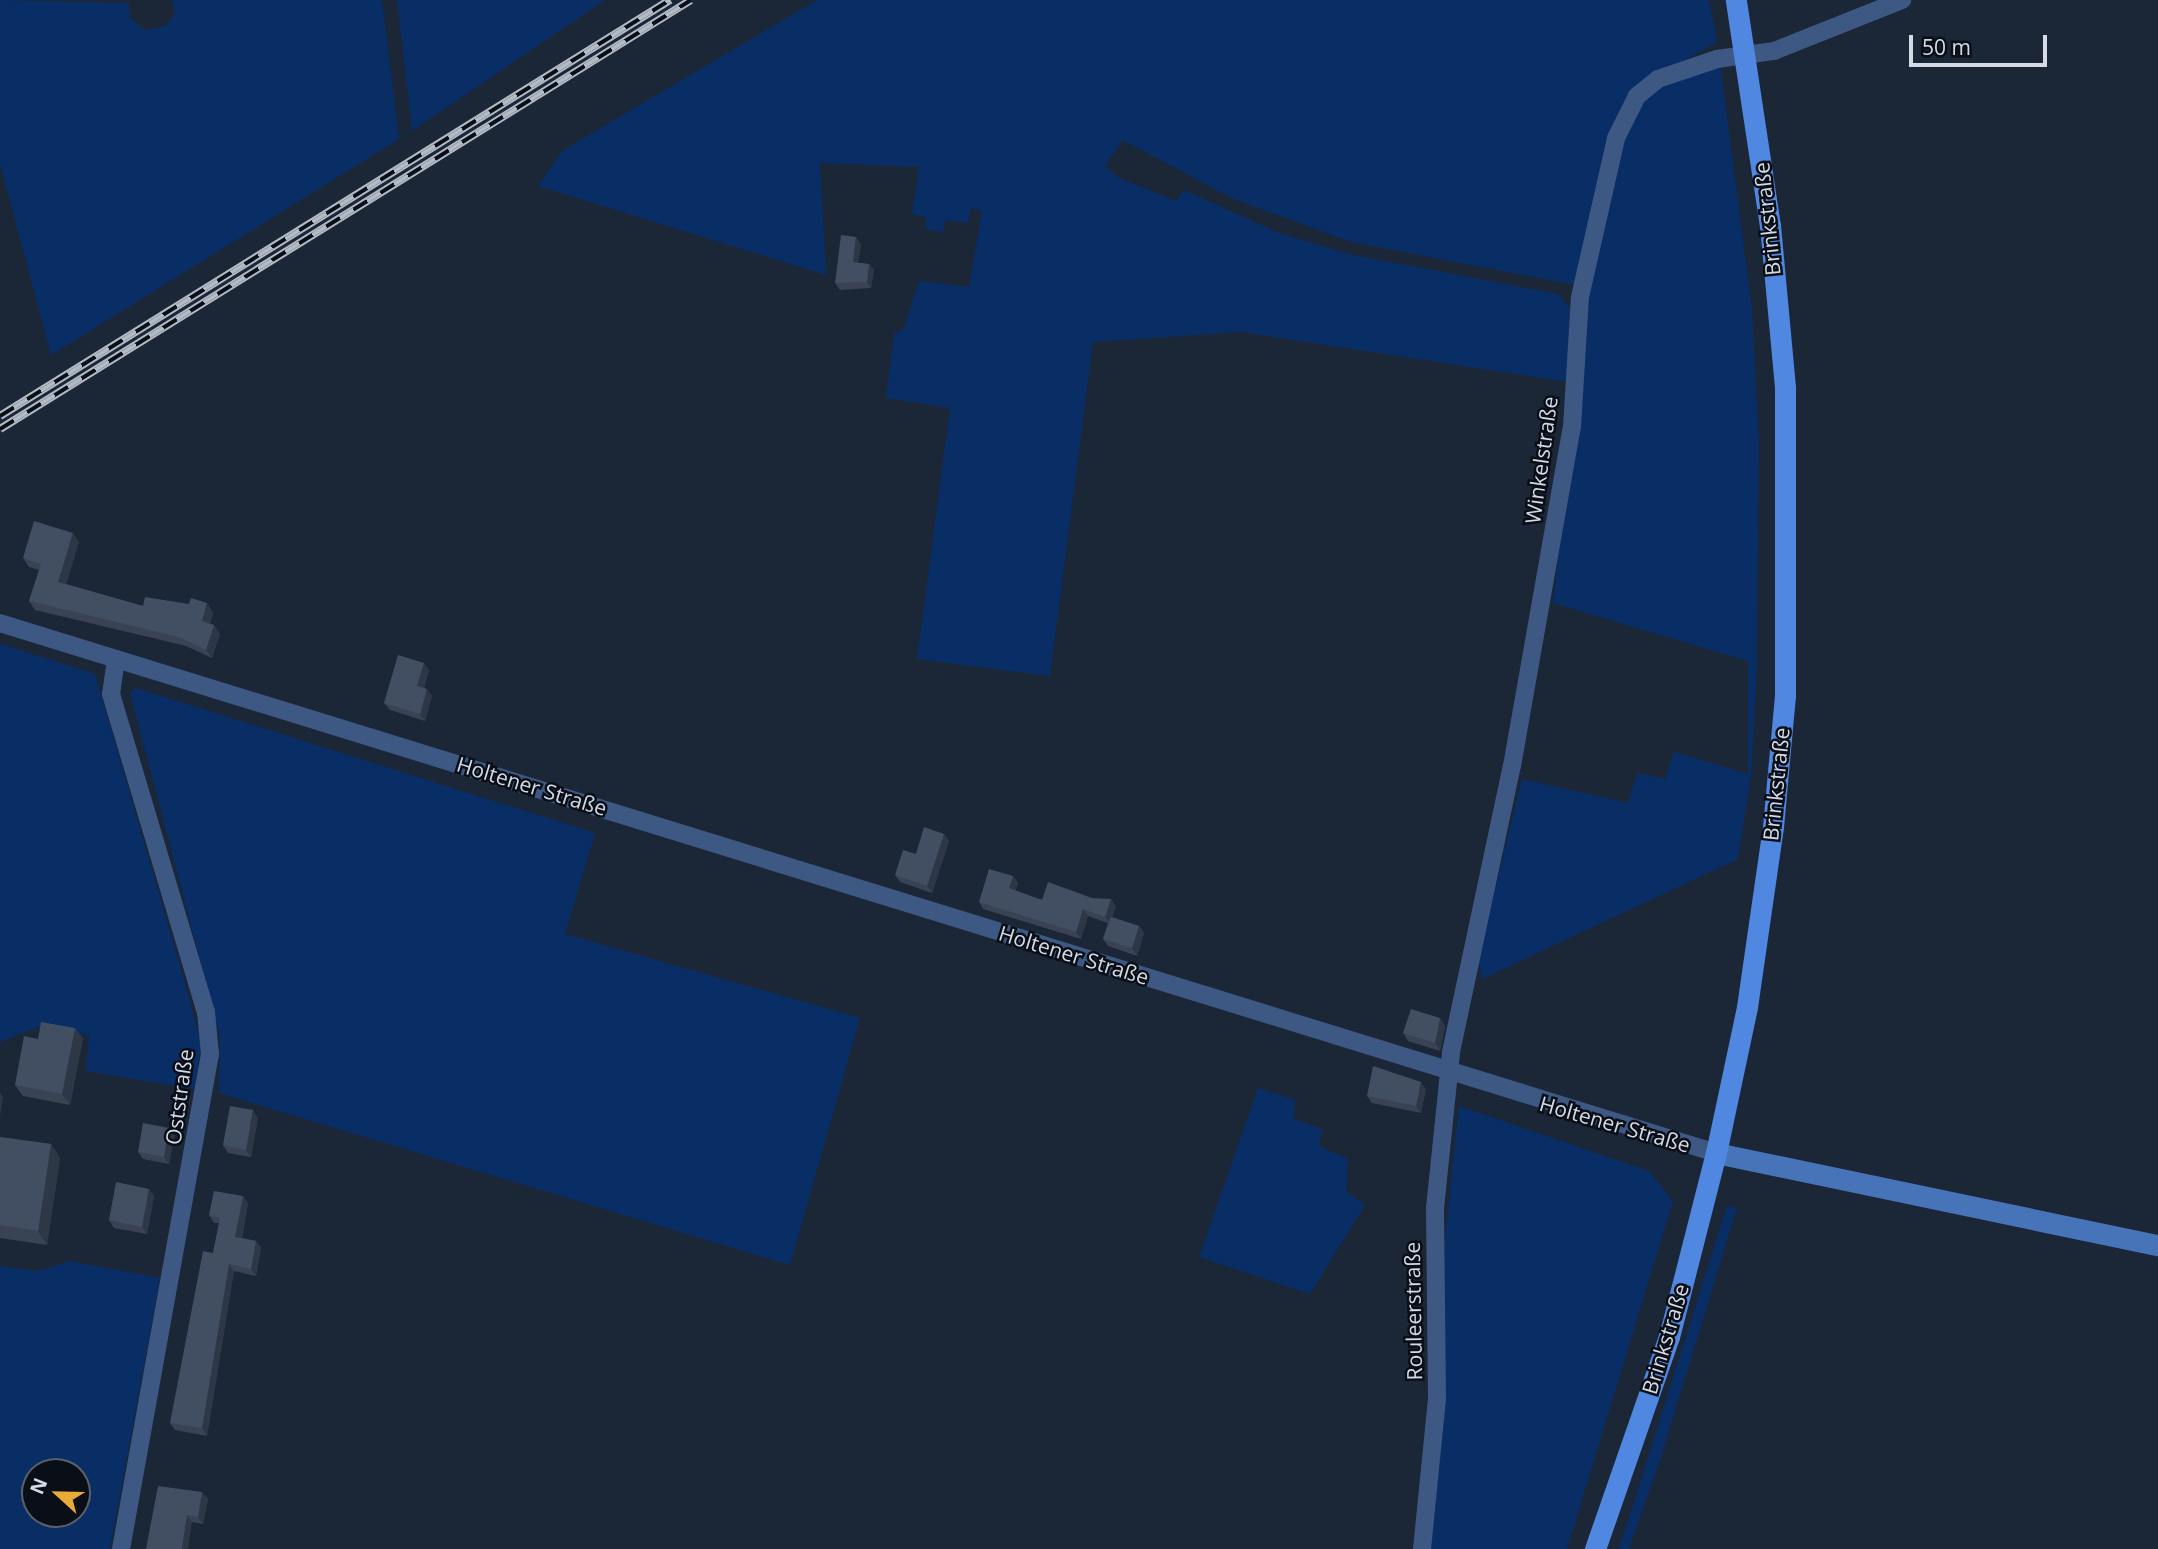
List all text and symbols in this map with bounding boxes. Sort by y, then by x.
scale bar [1913,21,2051,65]
text: 50 m [1922,33,1971,61]
street label: Brinkstraße [1749,161,1785,277]
street label: Winkelstraße [1520,395,1562,525]
street label: Brinkstraße [1758,726,1794,842]
street label: Holtener Straße [454,751,610,821]
street label: Holtener Straße [996,920,1152,990]
street label: Oststraße [160,1047,198,1147]
street label: Holtener Straße [1537,1090,1693,1158]
street label: Rouleerstraße [1399,1242,1427,1380]
street label: Brinkstraße [1636,1281,1694,1397]
north arrow [21,1458,91,1528]
text: N [23,1474,53,1498]

